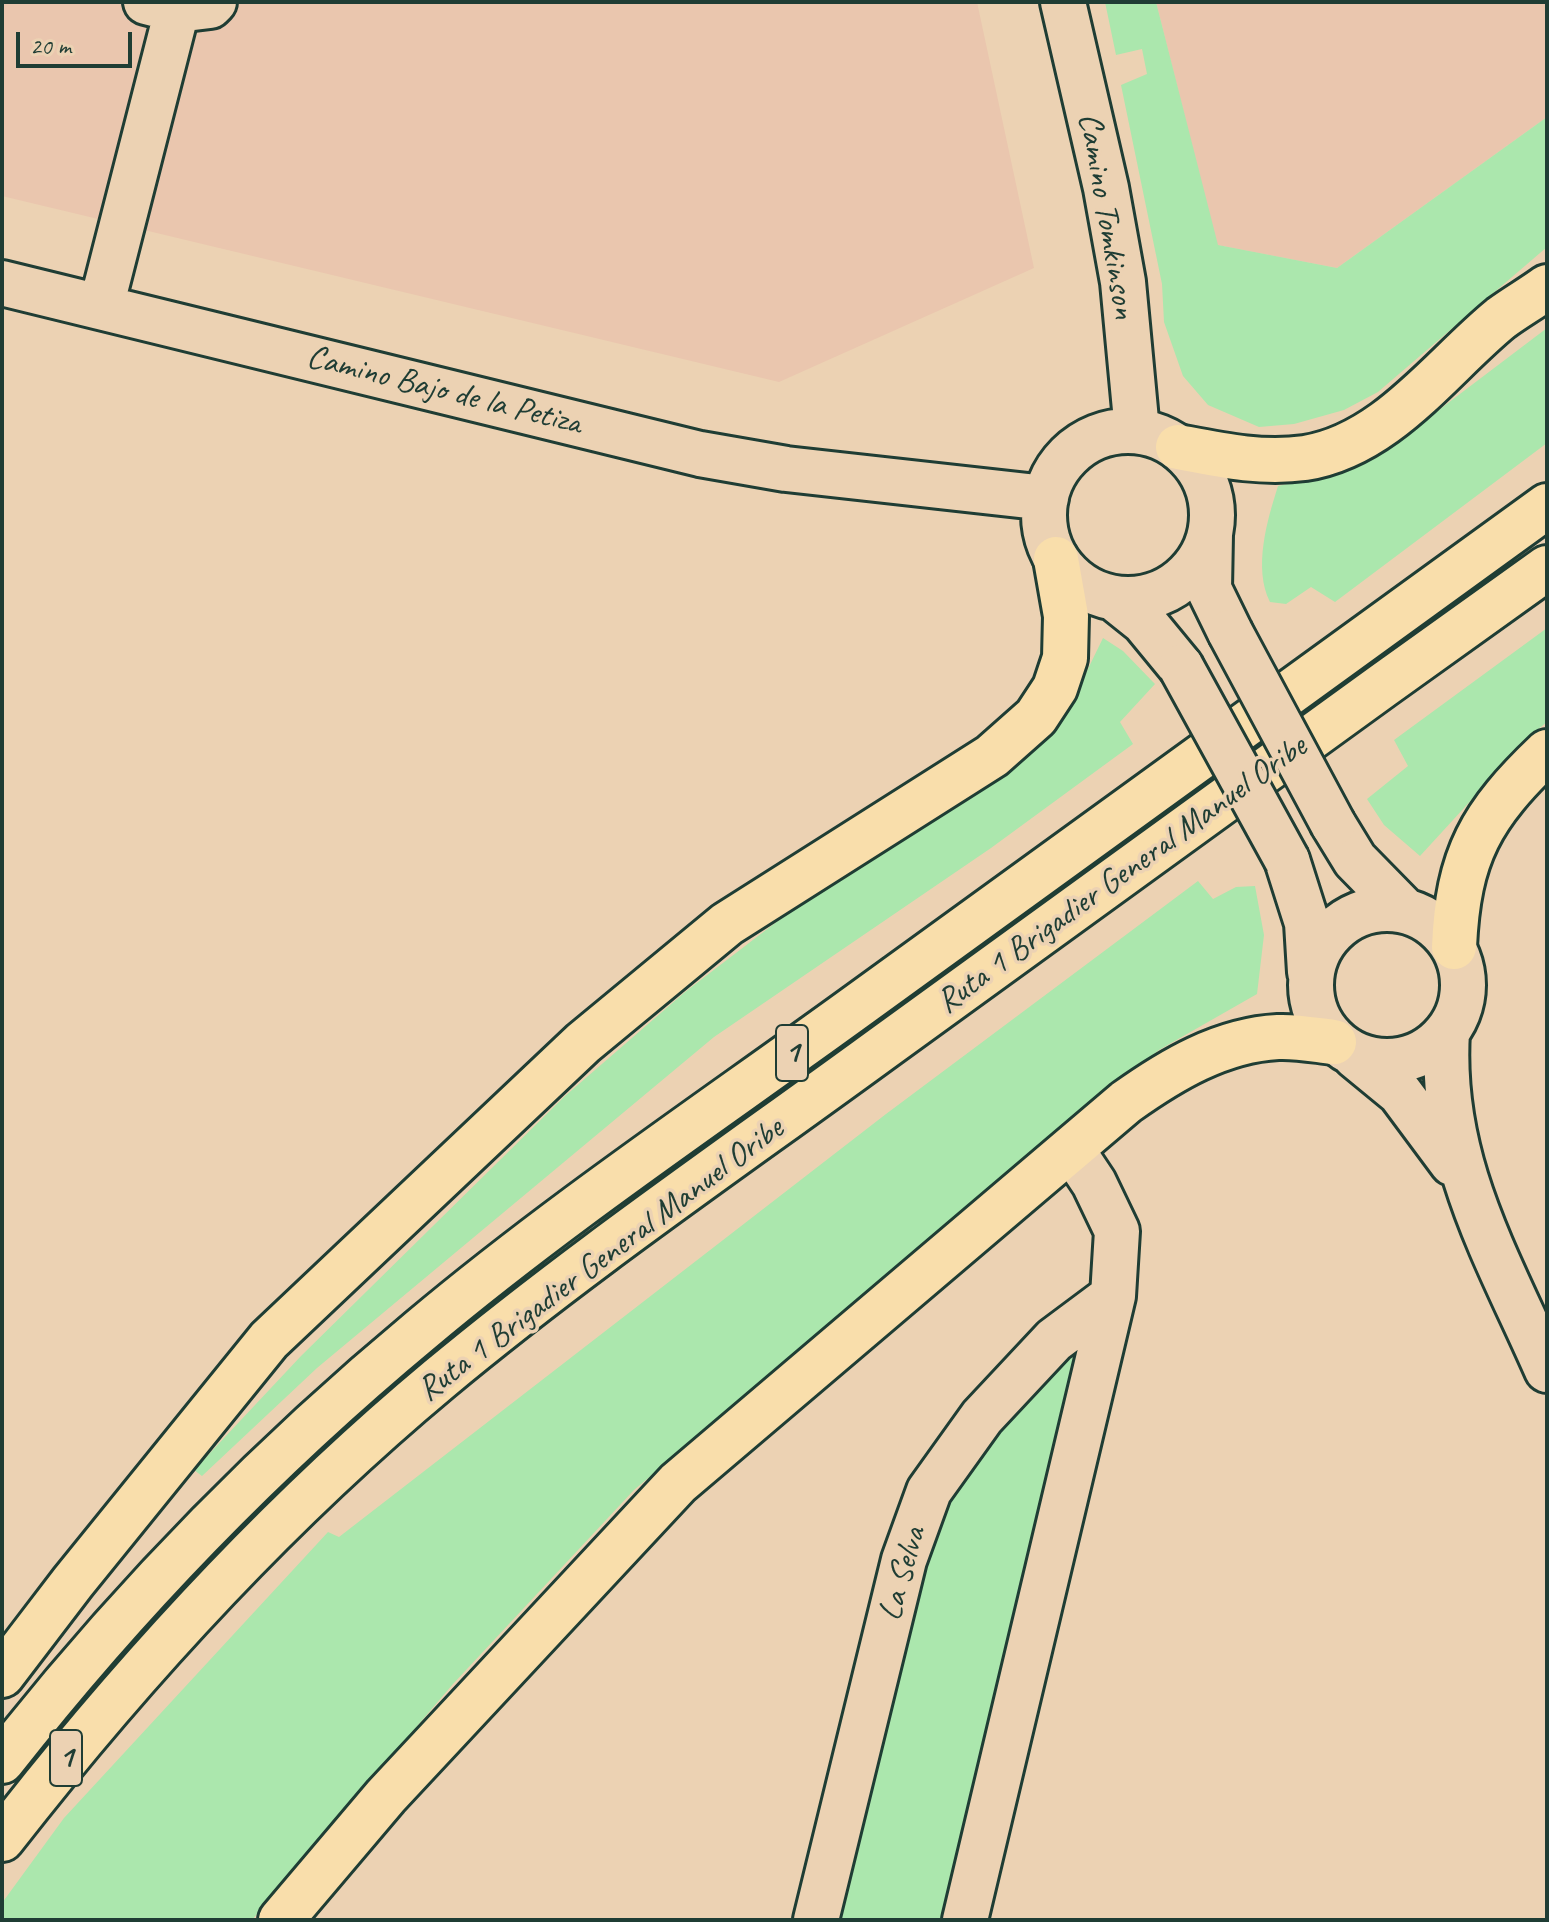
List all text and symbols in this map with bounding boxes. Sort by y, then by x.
scale bar [20,16,136,66]
text: 20 m [30,31,71,61]
street label: Camino Tomkinson [1068,110,1144,322]
street label: Camino Bajo de la Petiza [303,337,585,445]
street label: Ruta 1 Brigadier General Manuel Oribe [929,727,1315,1023]
road number: 1 [776,1025,808,1081]
street label: Ruta 1 Brigadier General Manuel Oribe [410,1109,792,1411]
street label: La Selva [870,1523,936,1625]
road number: 1 [50,1730,82,1786]

